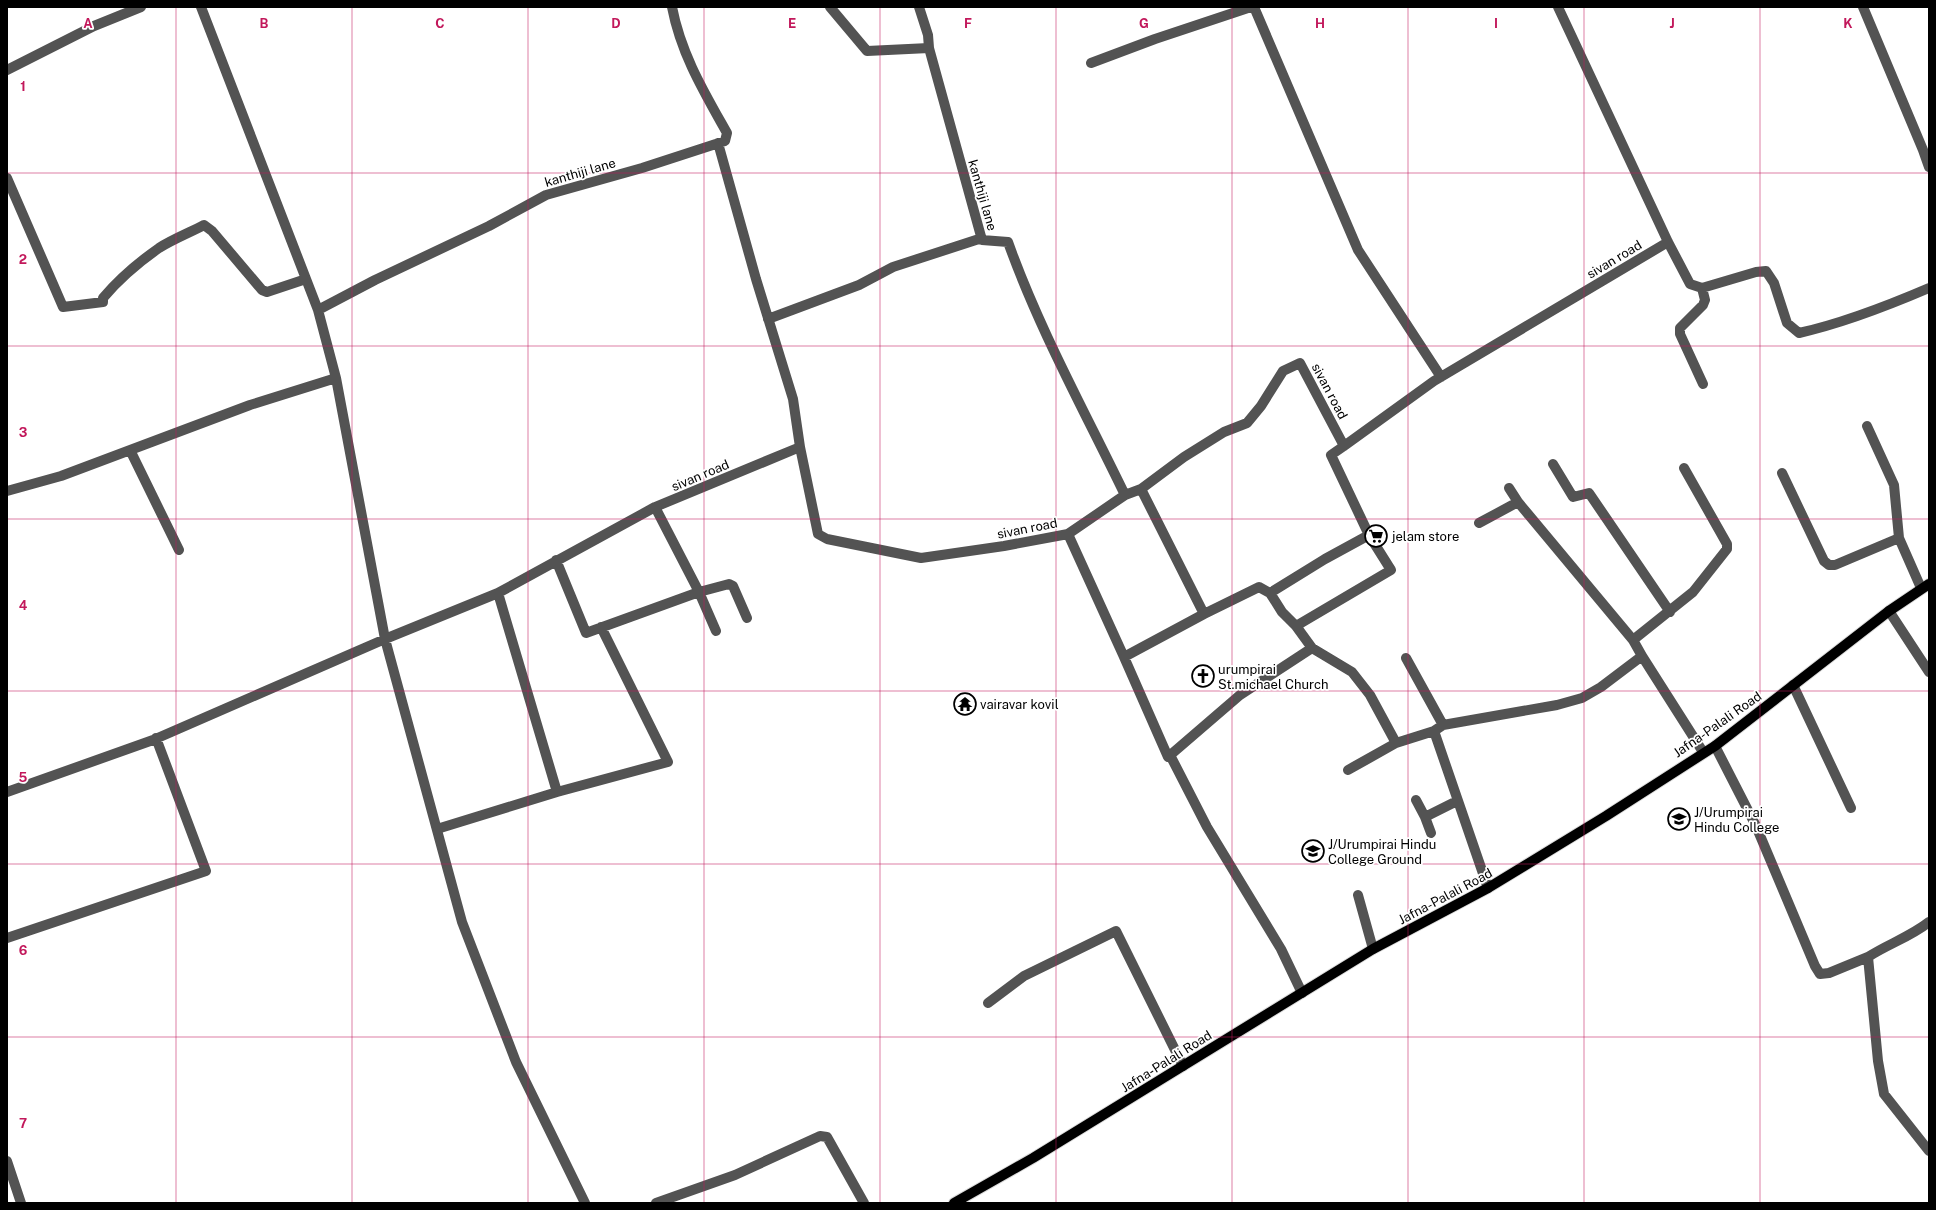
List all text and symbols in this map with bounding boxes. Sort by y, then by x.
text: A [83,16,93,31]
text: B [260,16,269,31]
text: C [435,16,445,31]
text: D [611,16,621,31]
text: E [788,16,796,31]
text: F [964,16,972,31]
text: G [1139,16,1149,31]
text: H [1315,16,1325,31]
text: I [1494,16,1498,31]
text: J [1669,16,1675,31]
text: K [1843,16,1853,31]
text: 1 [20,79,26,94]
street label: kanthiji lane [543,155,617,190]
street label: kanthiji lane [965,158,1000,232]
street label: sivan road [1584,237,1644,282]
text: 2 [19,252,27,267]
street label: sivan road [1309,361,1351,422]
text: 3 [19,425,28,440]
street label: sivan road [669,457,731,494]
street label: sivan road [996,515,1059,542]
supermarket icon: jelam store [1363,523,1389,549]
place label: jelam store [1391,529,1459,544]
text: 4 [19,598,28,613]
place label: urumpirai St.michael Church [1218,662,1329,692]
church icon: urumpirai St.michael Church [1190,663,1216,689]
street label: Jafna-Palali Road [1670,688,1764,760]
temple icon: vairavar kovil [952,691,978,717]
place label: vairavar kovil [980,697,1059,712]
text: 5 [19,770,28,785]
place label: J/Urumpirai Hindu College [1694,805,1779,835]
school or university icon: J/Urumpirai Hindu College [1666,806,1692,832]
place label: J/Urumpirai Hindu College Ground [1328,837,1436,867]
school or university icon: J/Urumpirai Hindu College Ground [1300,838,1326,864]
street label: Jafna-Palali Road [1396,865,1495,928]
text: 6 [19,943,28,958]
street label: Jafna-Palali Road [1118,1027,1214,1095]
text: 7 [19,1116,27,1131]

